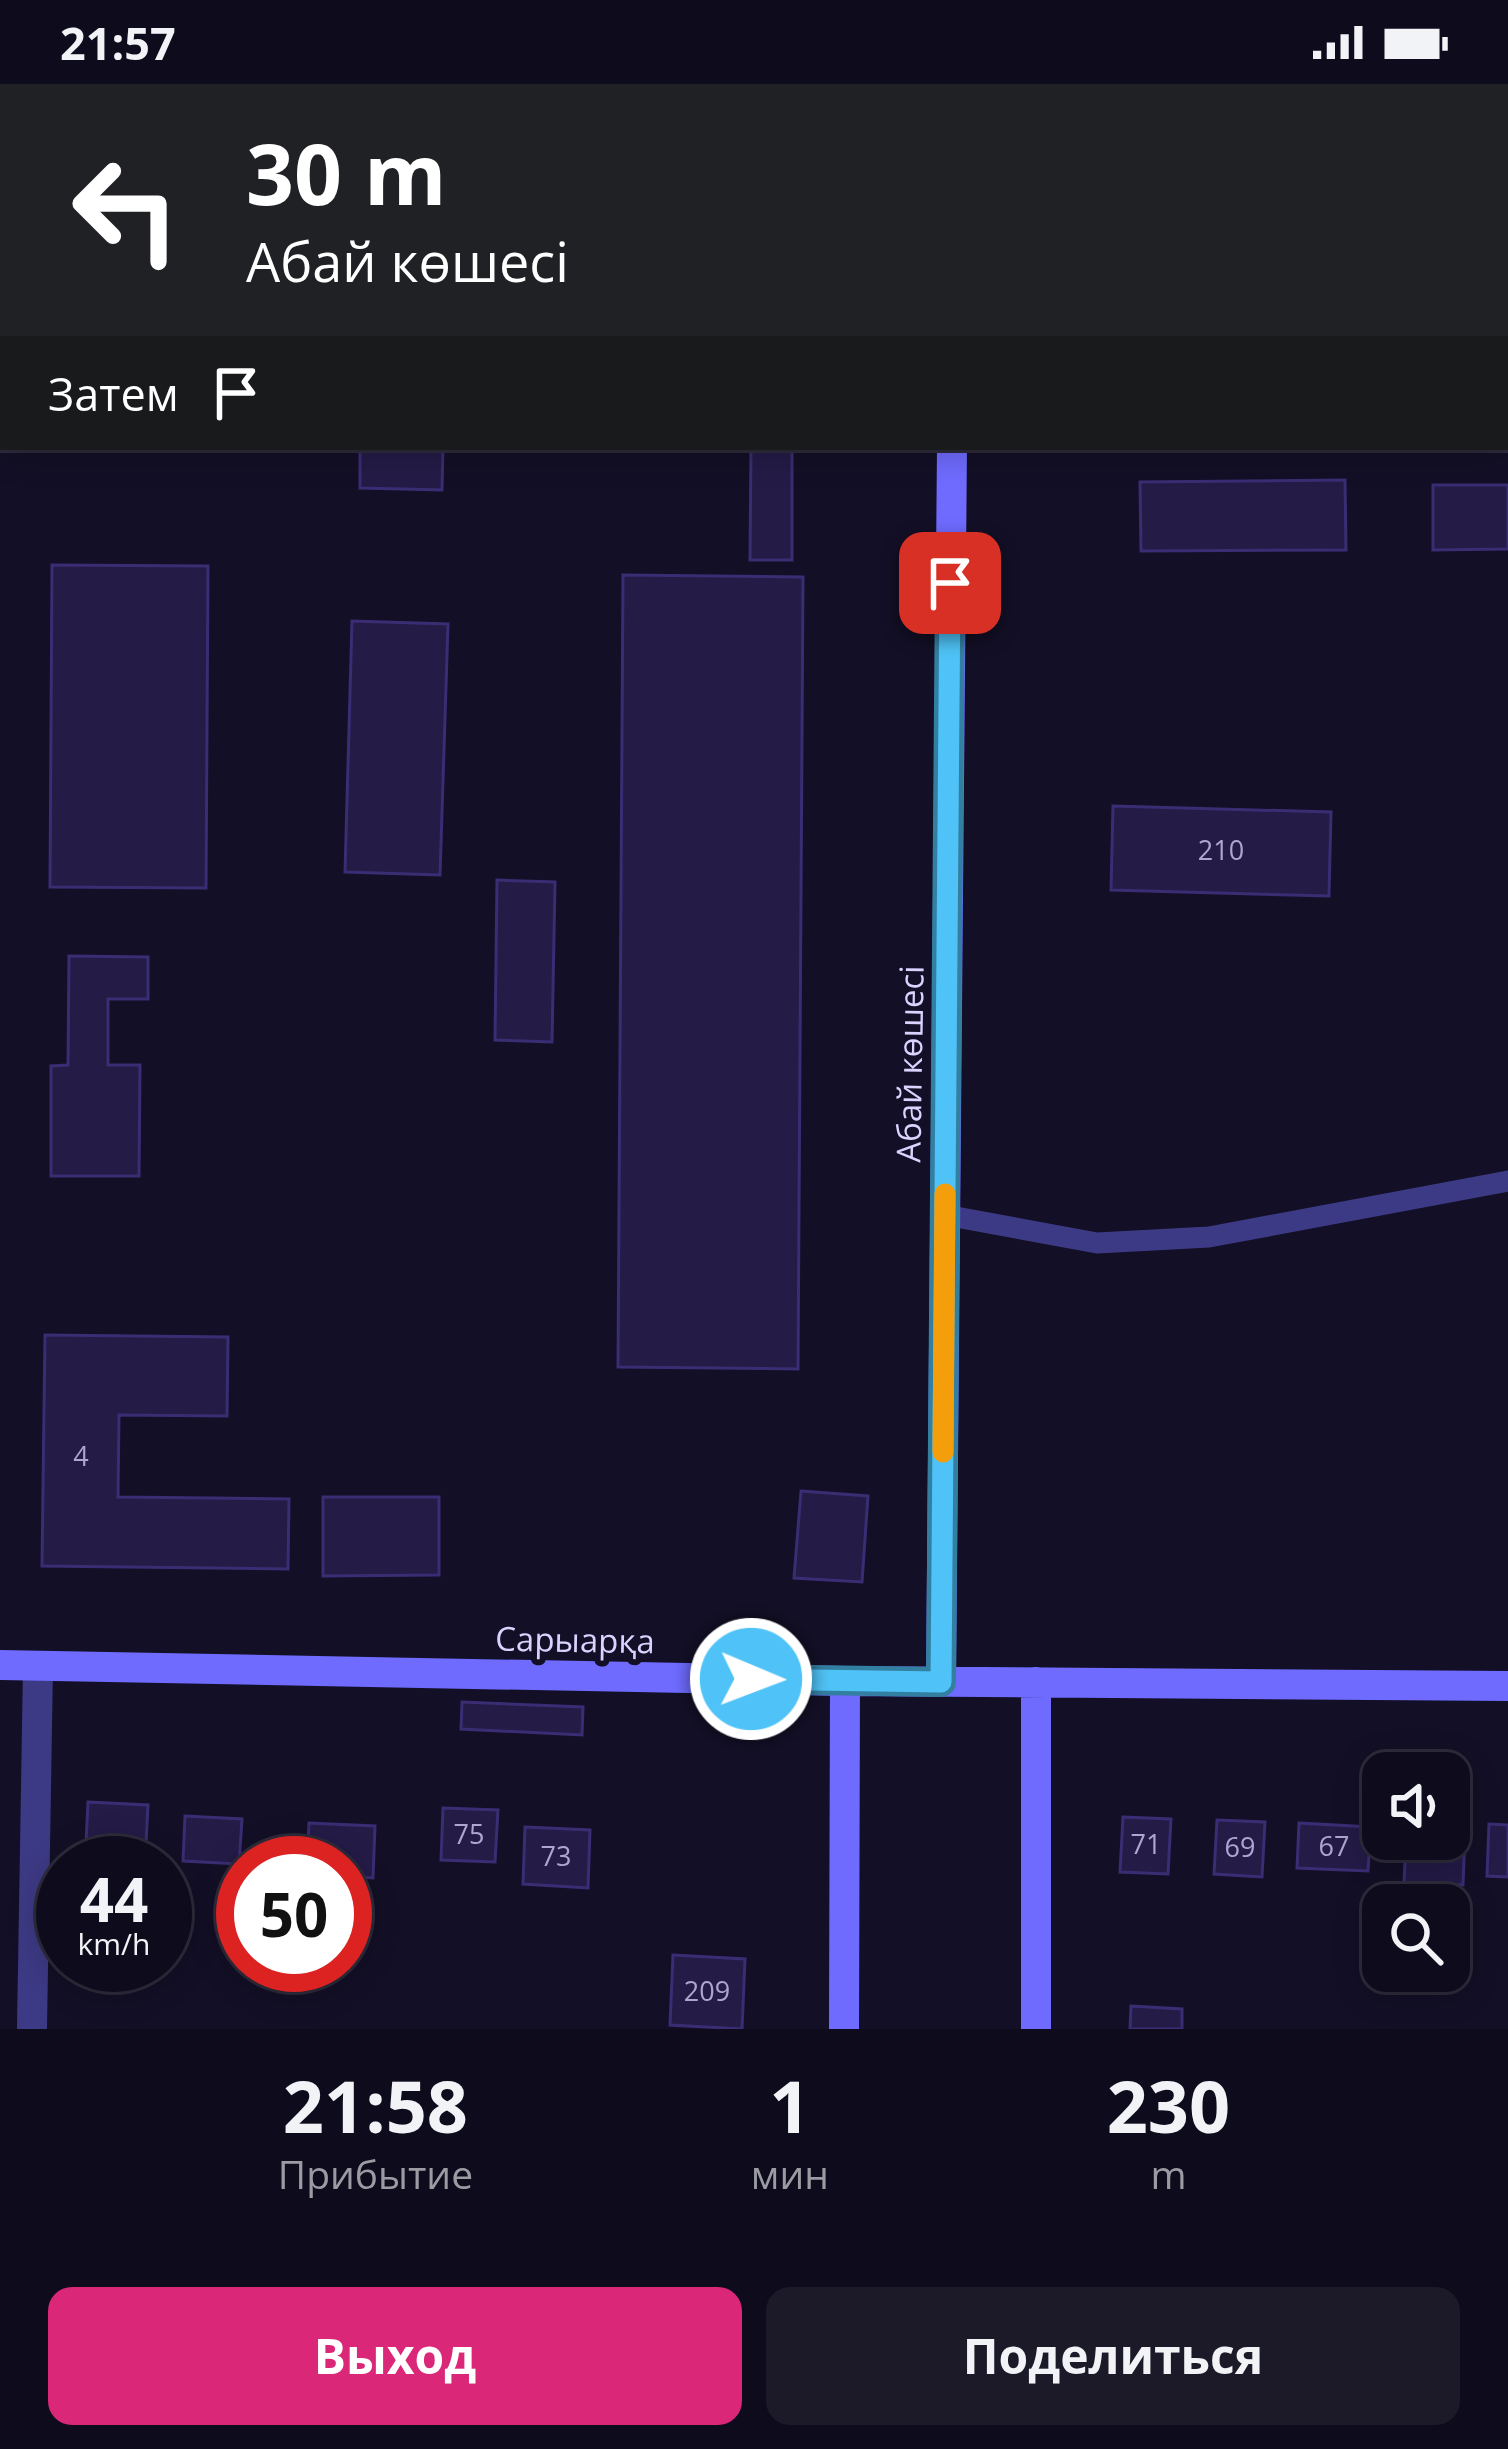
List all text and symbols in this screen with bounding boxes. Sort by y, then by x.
text: 21:57 [60,12,176,73]
text: 30 m [246,115,446,230]
icon: left [48,132,204,288]
text: Абай көшесі [246,224,569,298]
icon: arrive [203,360,269,426]
text: Затем [48,363,179,424]
pin [899,532,1001,634]
icon: arrive [917,550,983,616]
house number: 210 [1198,831,1244,868]
street label: Абай көшесі [885,965,934,1163]
house number: 4 [73,1437,89,1474]
street label: Сарыарқа [495,1616,655,1663]
position arrow [688,1616,814,1742]
map controls [1362,1752,1470,1992]
button: sound [1362,1752,1470,1860]
house number: 75 [454,1815,484,1852]
house number: 71 [1131,1825,1161,1862]
house number: 67 [1319,1827,1349,1864]
house number: 69 [1225,1828,1255,1865]
speed limit sign: 50 [216,1836,372,1992]
house number: 73 [541,1837,571,1874]
text: 44 [80,1858,148,1940]
button: search [1362,1884,1470,1992]
text: km/h [78,1923,150,1964]
house number: 209 [684,1972,730,2009]
text: 21:58 [283,2056,468,2154]
text: 1 [769,2056,810,2154]
text: 230 [1107,2056,1230,2154]
text: Прибытие [278,2147,473,2200]
text: мин [751,2147,829,2200]
text: m [1150,2147,1186,2200]
button: Выход [48,2287,742,2425]
button: Поделиться [766,2287,1460,2425]

